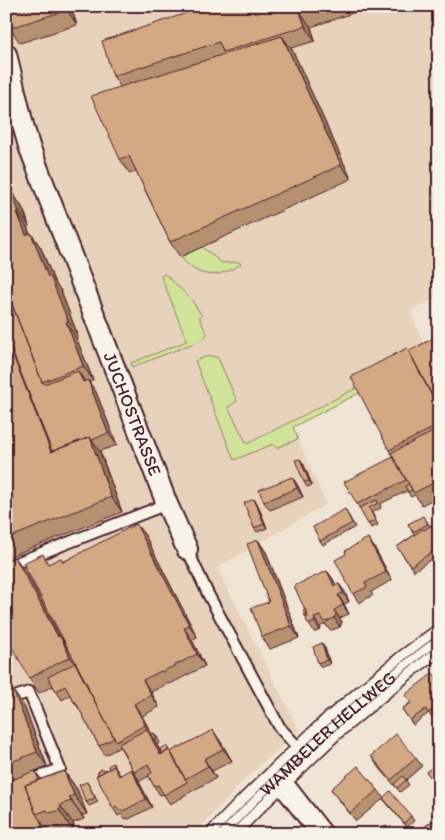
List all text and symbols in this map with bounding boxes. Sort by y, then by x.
street label: JUCHOSTRASSE [98,349,166,479]
street label: WAMBELER HELLWEG [255,667,400,801]

